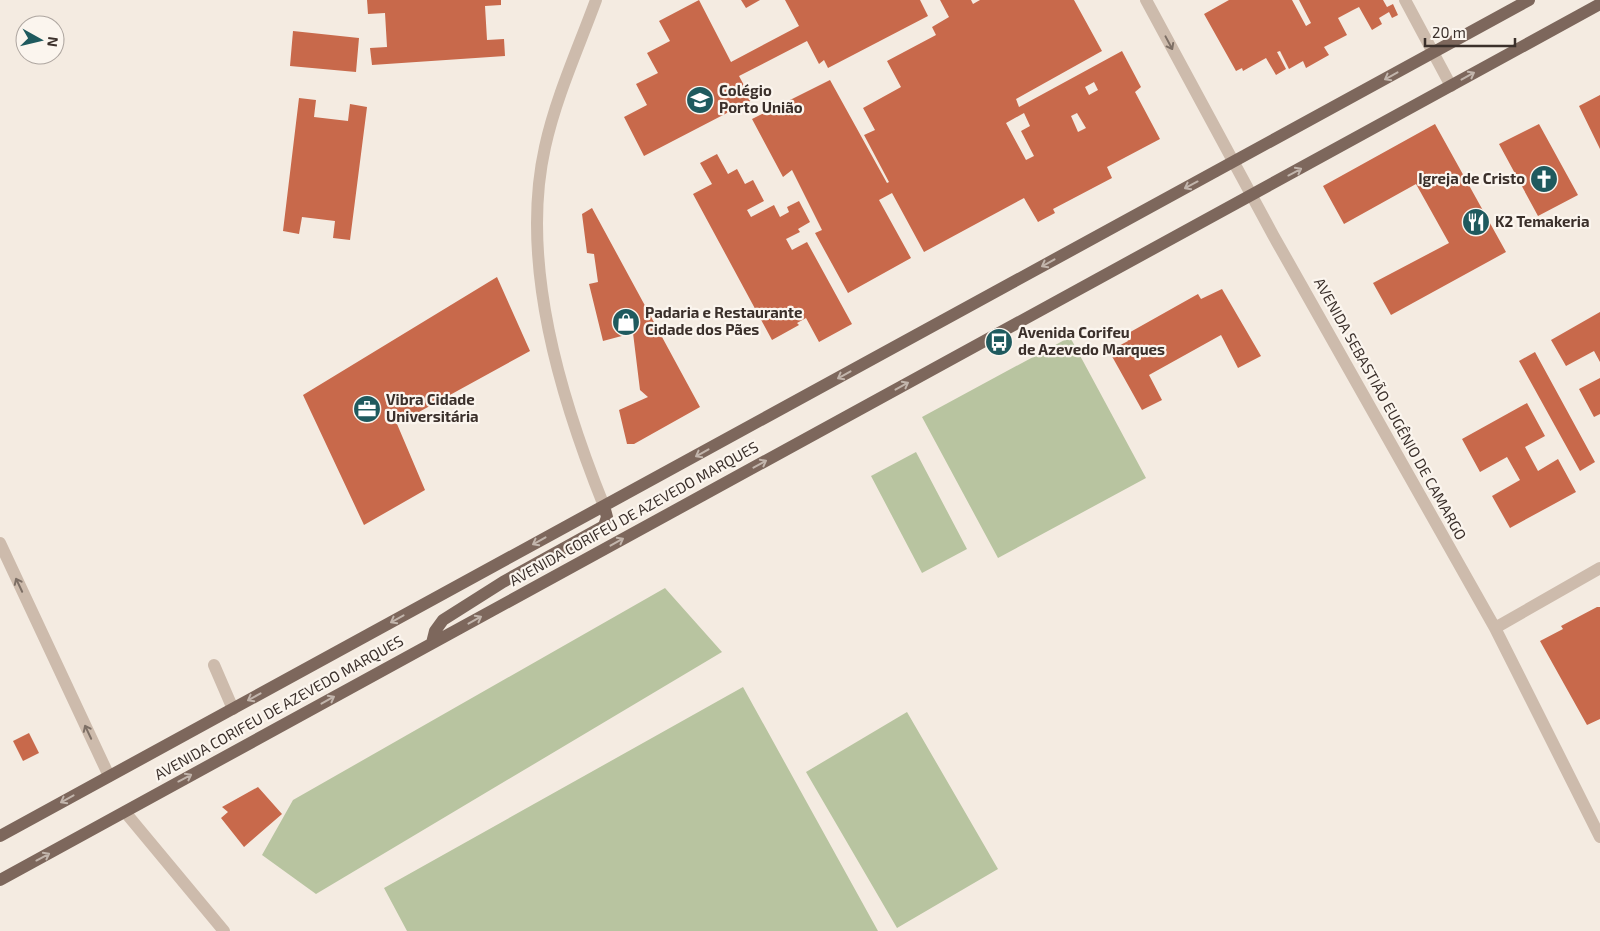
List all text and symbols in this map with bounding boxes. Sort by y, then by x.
north arrow [15,15,65,65]
scale bar [1425,15,1515,47]
text: 20 m [1432,23,1466,41]
one-way arrow [1165,35,1175,50]
text: N [44,36,62,48]
one-way arrow [1383,71,1398,81]
one-way arrow [1460,71,1474,81]
place label: Colégio Porto União [719,81,803,116]
school or university icon: Colégio Porto União [685,85,715,115]
church icon: Igreja de Cristo [1529,164,1559,194]
one-way arrow [1287,166,1301,176]
place label: Igreja de Cristo [1418,169,1525,187]
one-way arrow [1183,180,1198,190]
restaurant icon: K2 Temakeria [1461,207,1491,237]
place label: K2 Temakeria [1495,212,1590,230]
one-way arrow [1041,259,1056,268]
street label: AVENIDA SEBASTIÃO EUGÊNIO DE CAMARGO [1311,274,1471,543]
place label: Padaria e Restaurante Cidade dos Pães [645,303,802,338]
shop icon: Padaria e Restaurante Cidade dos Pães [611,307,641,337]
place label: Avenida Corifeu de Azevedo Marques [1018,323,1165,358]
bus stop icon: Avenida Corifeu de Azevedo Marques [984,327,1014,357]
one-way arrow [837,370,852,380]
one-way arrow [895,381,910,391]
place label: Vibra Cidade Universitária [386,390,479,425]
office icon: Vibra Cidade Universitária [352,394,382,424]
street label: AVENIDA CORIFEU DE AZEVEDO MARQUES [506,437,761,590]
one-way arrow [694,448,709,458]
one-way arrow [752,459,767,469]
one-way arrow [533,537,547,547]
one-way arrow [610,537,625,547]
one-way arrow [14,578,24,593]
one-way arrow [390,615,404,625]
one-way arrow [467,615,482,625]
street label: AVENIDA CORIFEU DE AZEVEDO MARQUES [151,631,406,784]
one-way arrow [247,693,262,702]
one-way arrow [320,695,334,705]
one-way arrow [83,725,93,740]
one-way arrow [177,773,192,782]
one-way arrow [60,795,74,805]
one-way arrow [35,851,50,861]

